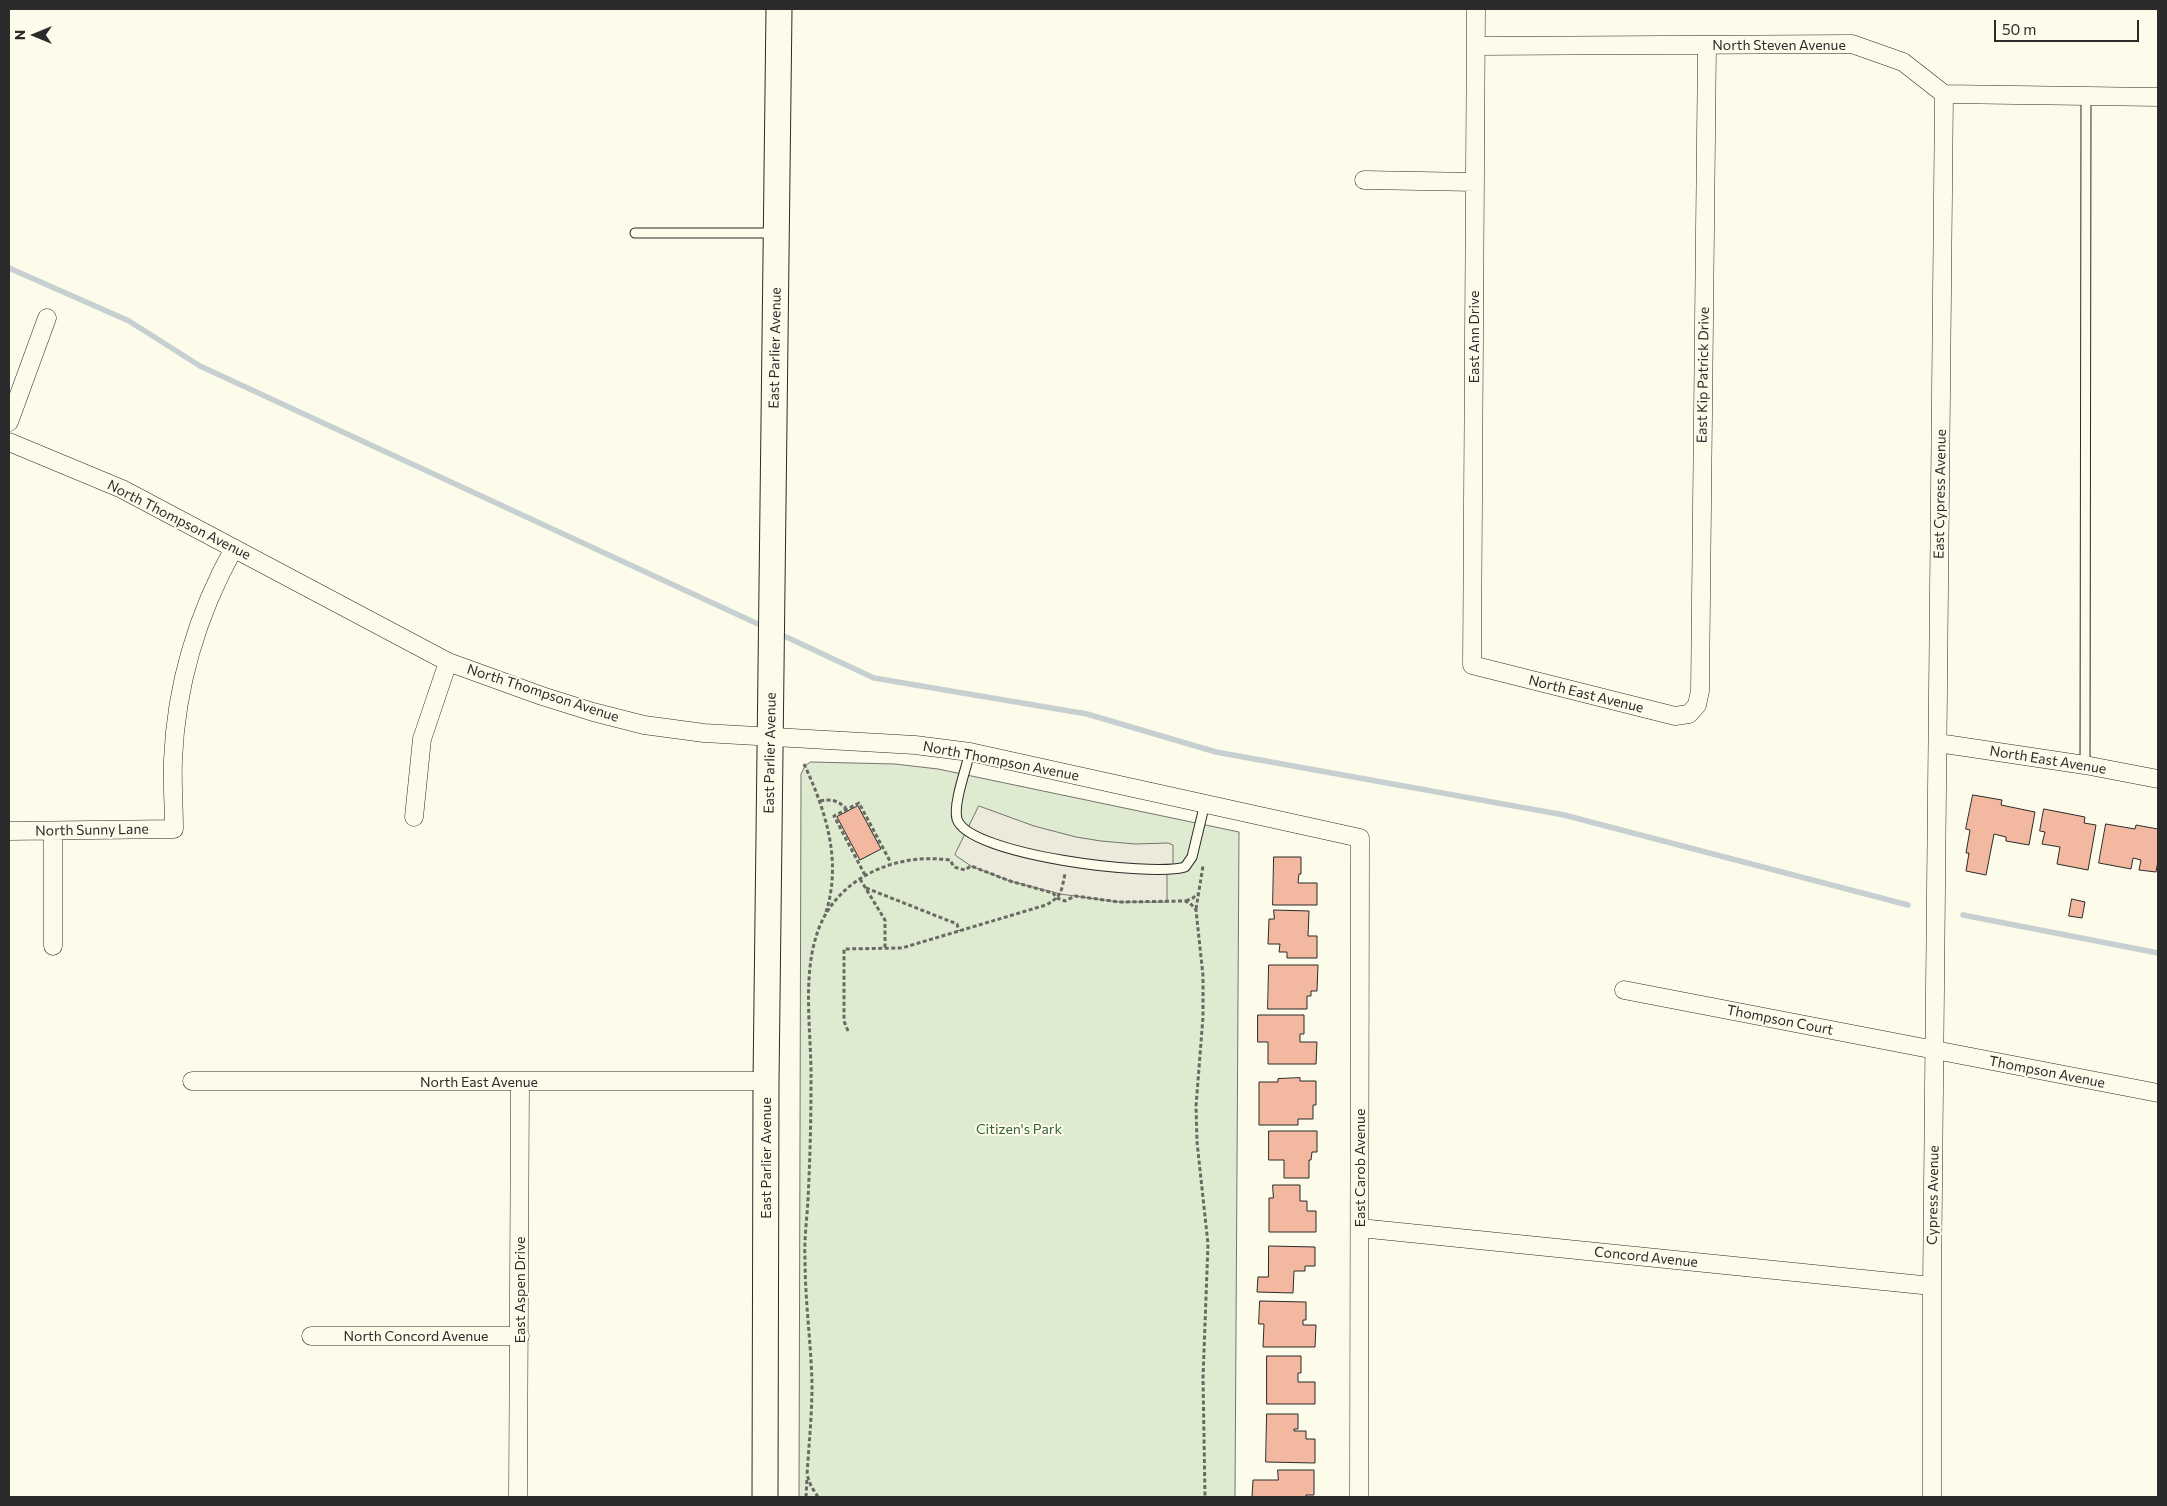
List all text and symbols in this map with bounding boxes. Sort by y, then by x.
north arrow [10,10,60,60]
scale bar [1997,10,2142,42]
text: 50 m [2002,20,2036,38]
text: N [11,30,28,40]
street label: North Steven Avenue [1712,37,1846,53]
street label: East Parlier Avenue [766,287,784,409]
street label: East Ann Drive [1466,291,1482,383]
street label: East Kip Patrick Drive [1693,307,1713,443]
street label: East Cypress Avenue [1930,429,1950,559]
street label: North Thompson Avenue [104,476,254,564]
street label: North Thompson Avenue [465,660,621,726]
street label: North East Avenue [1527,672,1645,716]
street label: East Parlier Avenue [761,692,779,814]
street label: North Thompson Avenue [921,738,1081,784]
street label: North East Avenue [1988,742,2108,778]
street label: North Sunny Lane [35,821,149,839]
street label: Thompson Court [1725,1001,1835,1039]
street label: Thompson Avenue [1988,1053,2106,1091]
street label: North East Avenue [420,1074,538,1090]
street label: East Parlier Avenue [758,1097,774,1219]
street label: East Carob Avenue [1352,1109,1368,1227]
park label: Citizen's Park [976,1121,1062,1137]
street label: Cypress Avenue [1924,1145,1942,1245]
street label: East Aspen Drive [512,1237,528,1343]
street label: Concord Avenue [1593,1243,1699,1271]
street label: North Concord Avenue [343,1328,489,1344]

